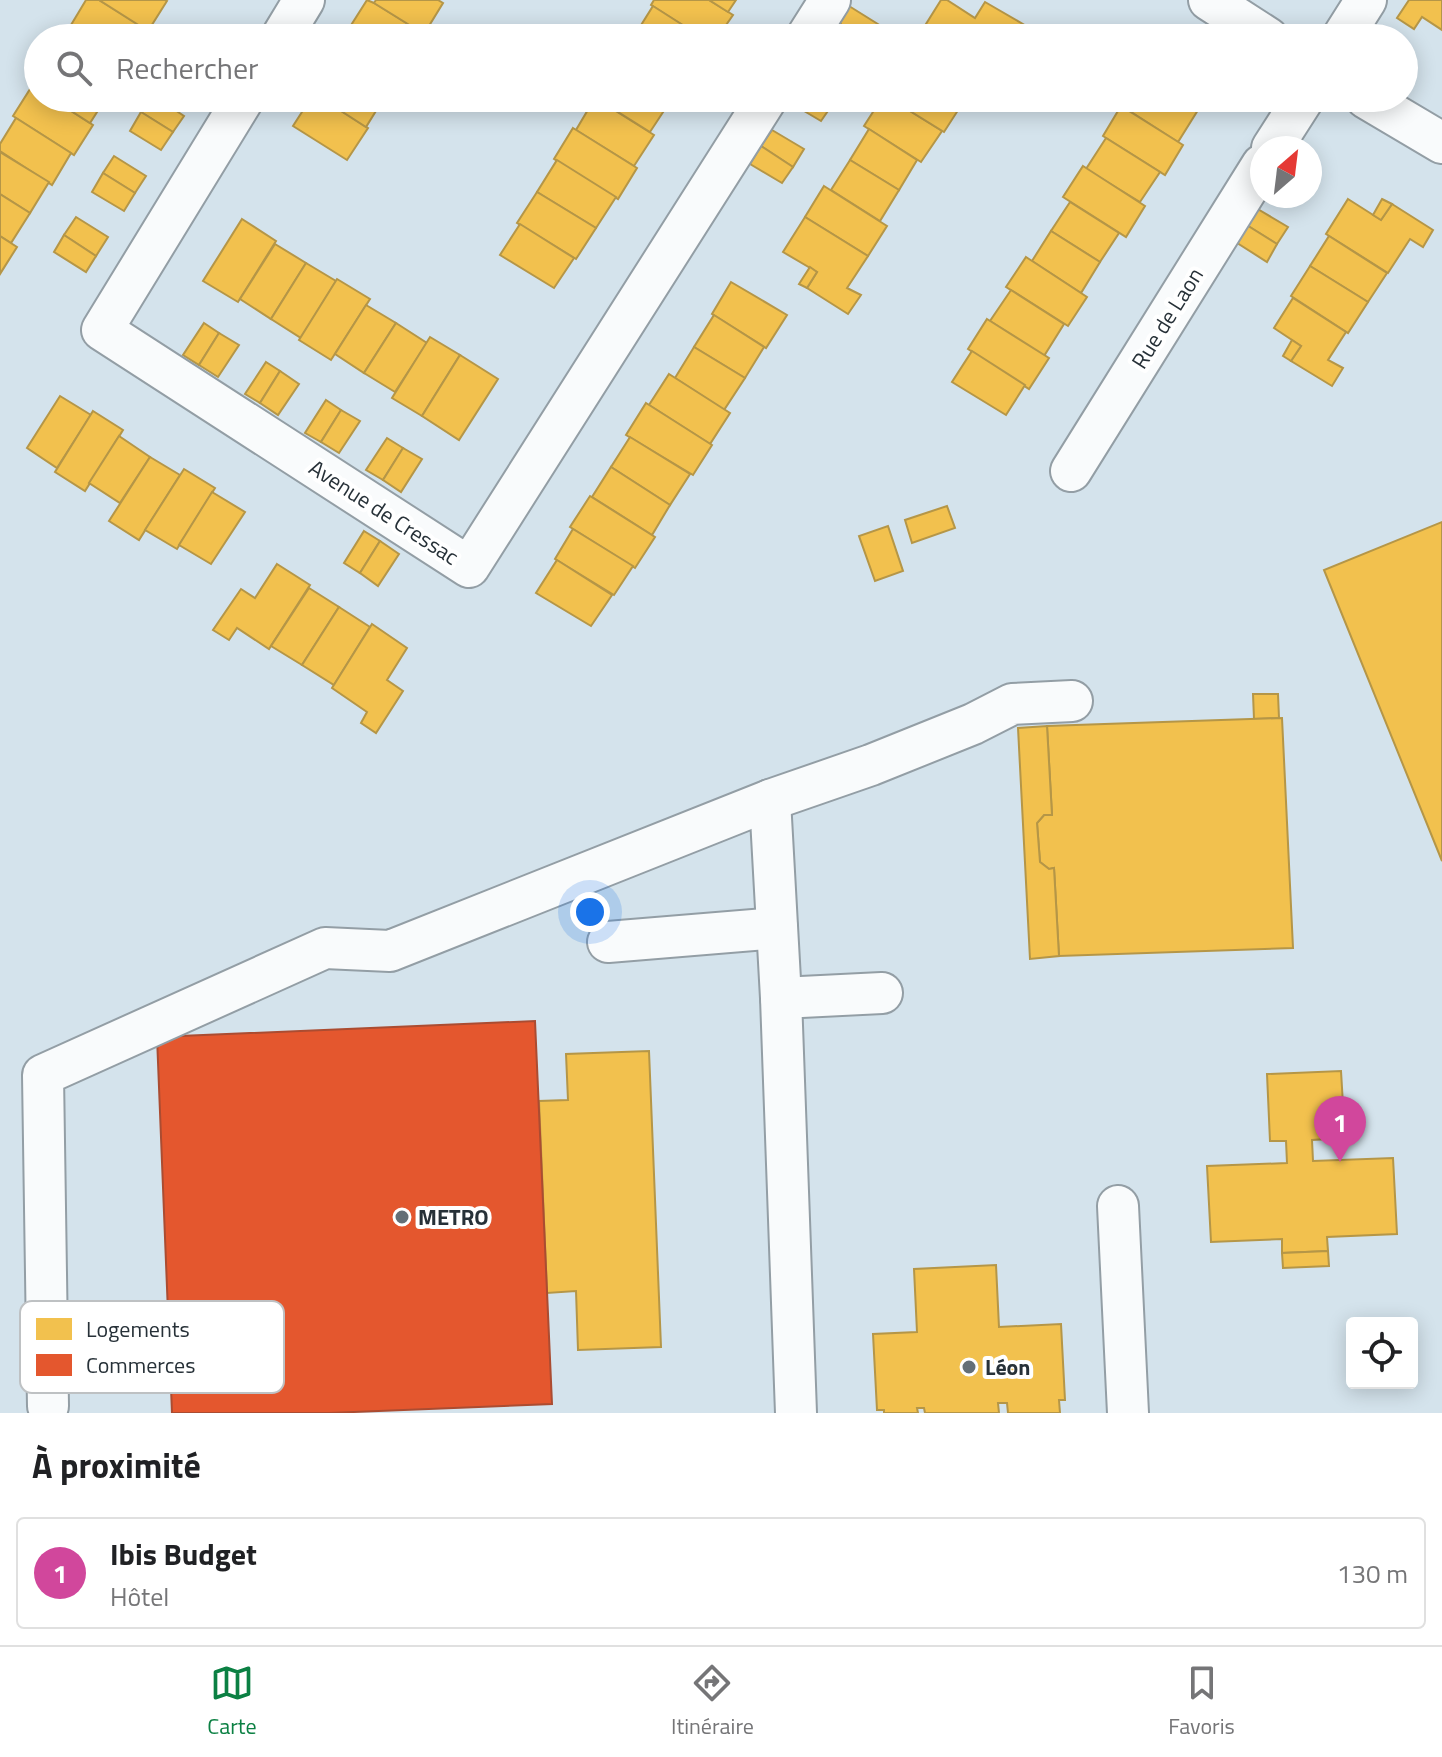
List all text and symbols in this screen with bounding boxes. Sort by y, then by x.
search box [24,24,1418,112]
text: Rechercher [116,45,259,91]
icon: search [52,46,96,90]
north arrow [1250,136,1322,208]
street label: Rue de Laon [1122,261,1212,375]
street label: Avenue de Cressac [302,451,466,573]
your location [570,892,610,932]
pin: 1 [1314,1096,1366,1162]
place label: METRO [418,1200,489,1234]
marker: METRO [393,1208,411,1226]
legend [20,1301,284,1393]
text: Logements [86,1312,190,1346]
map controls [1346,1317,1418,1389]
button: locate [1346,1317,1418,1389]
text: Commerces [86,1348,195,1382]
place label: Léon [985,1350,1030,1384]
marker: Léon [960,1358,978,1376]
text: À proximité [32,1439,201,1491]
text: Ibis Budget [110,1531,257,1577]
text: 1 [53,1554,67,1593]
text: 130 m [1337,1554,1408,1593]
text: Hôtel [110,1577,169,1616]
tab: Carte [207,1661,257,1743]
tab: Itinéraire [671,1661,754,1743]
tab: Favoris [1168,1661,1235,1743]

